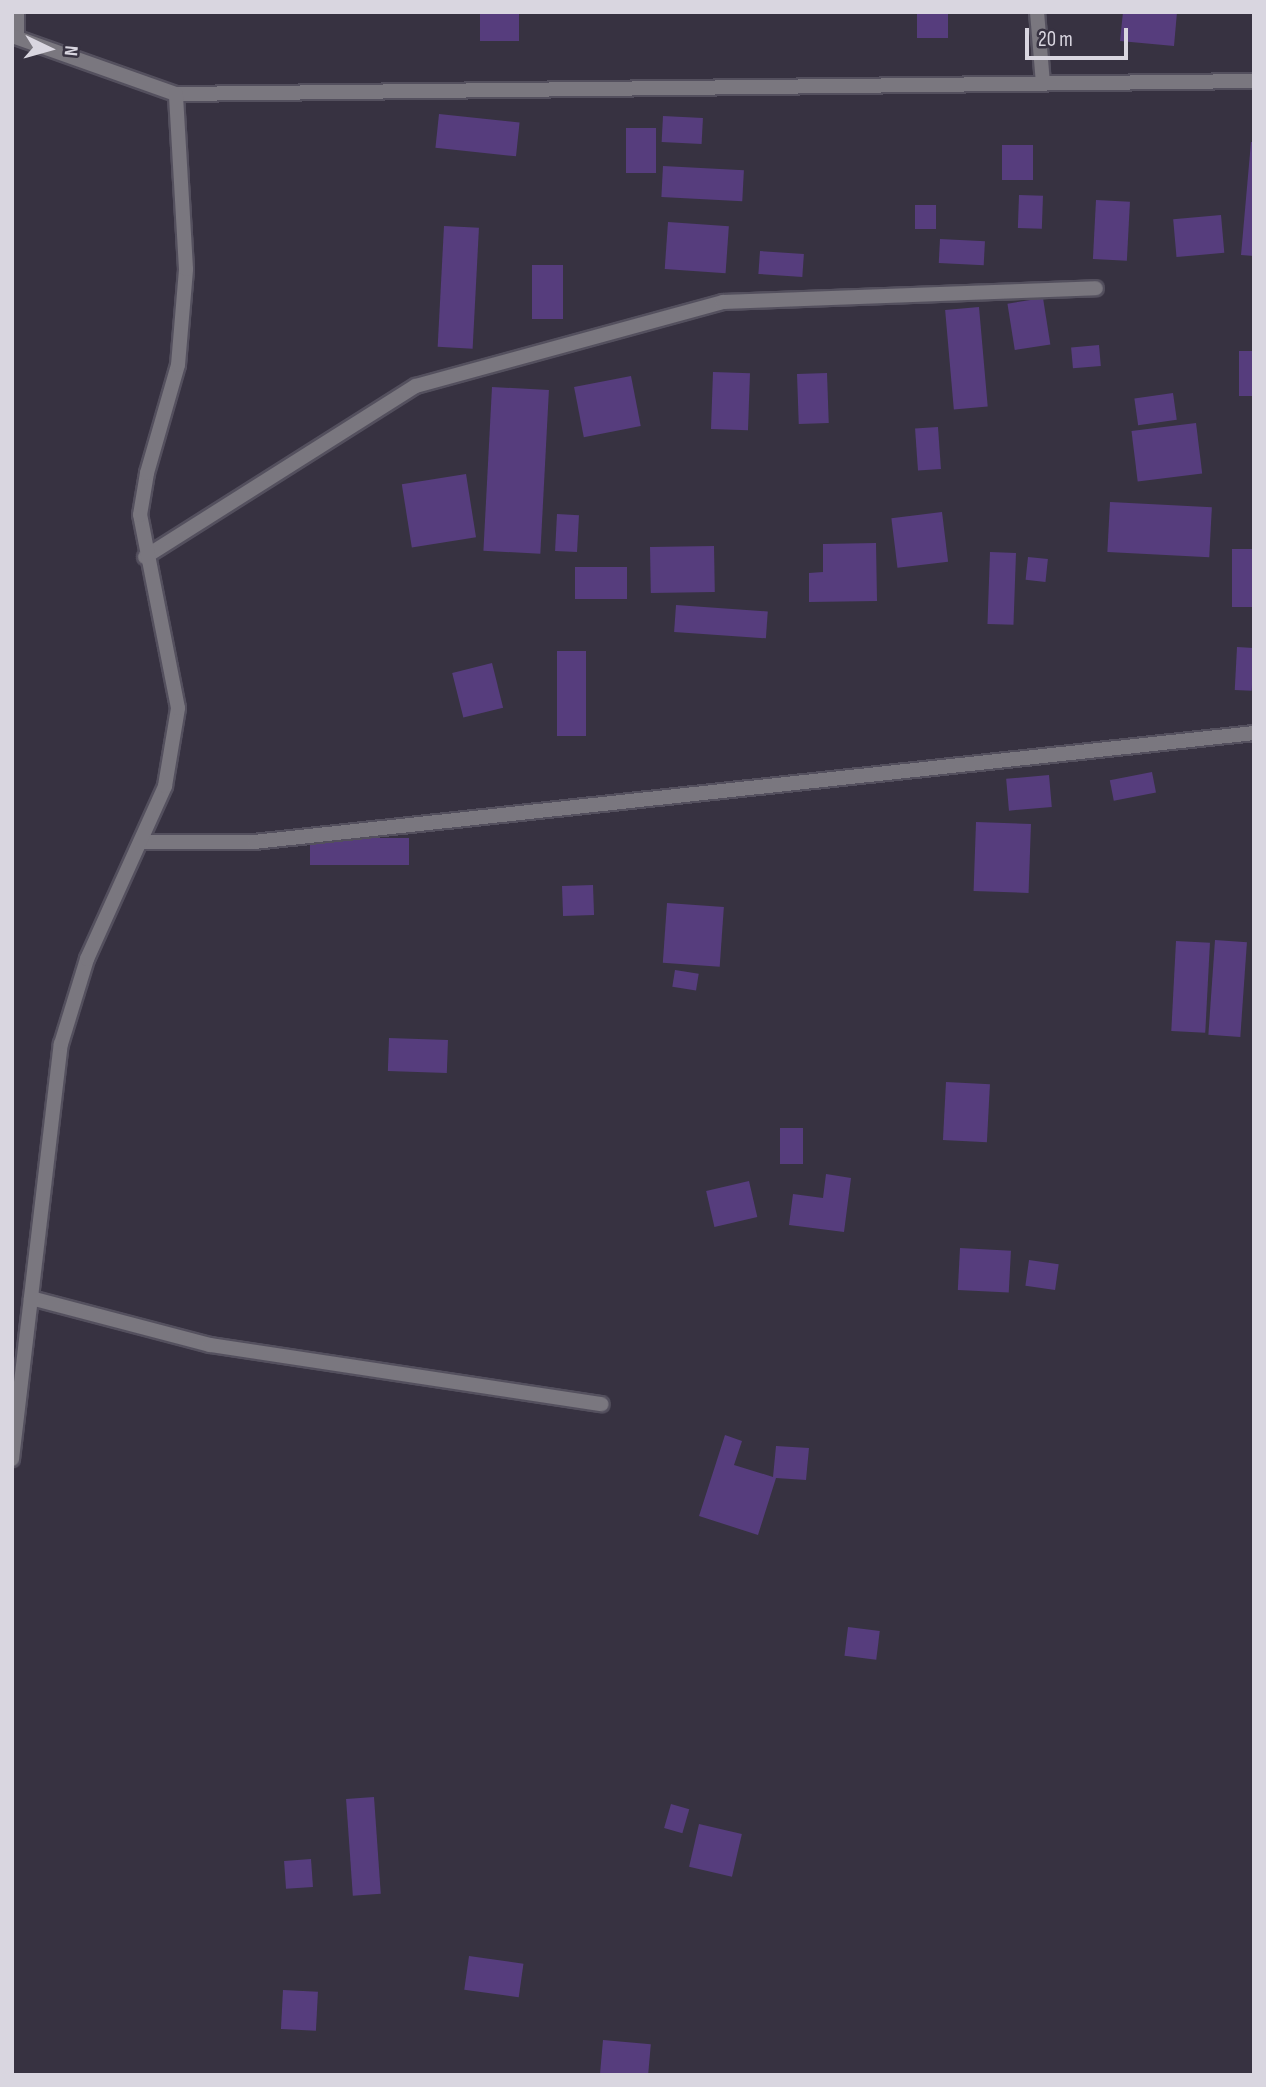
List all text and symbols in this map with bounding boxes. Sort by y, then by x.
north arrow [14,14,84,84]
scale bar [1028,14,1131,58]
text: 20 m [1038,27,1073,52]
text: N [59,45,82,57]

